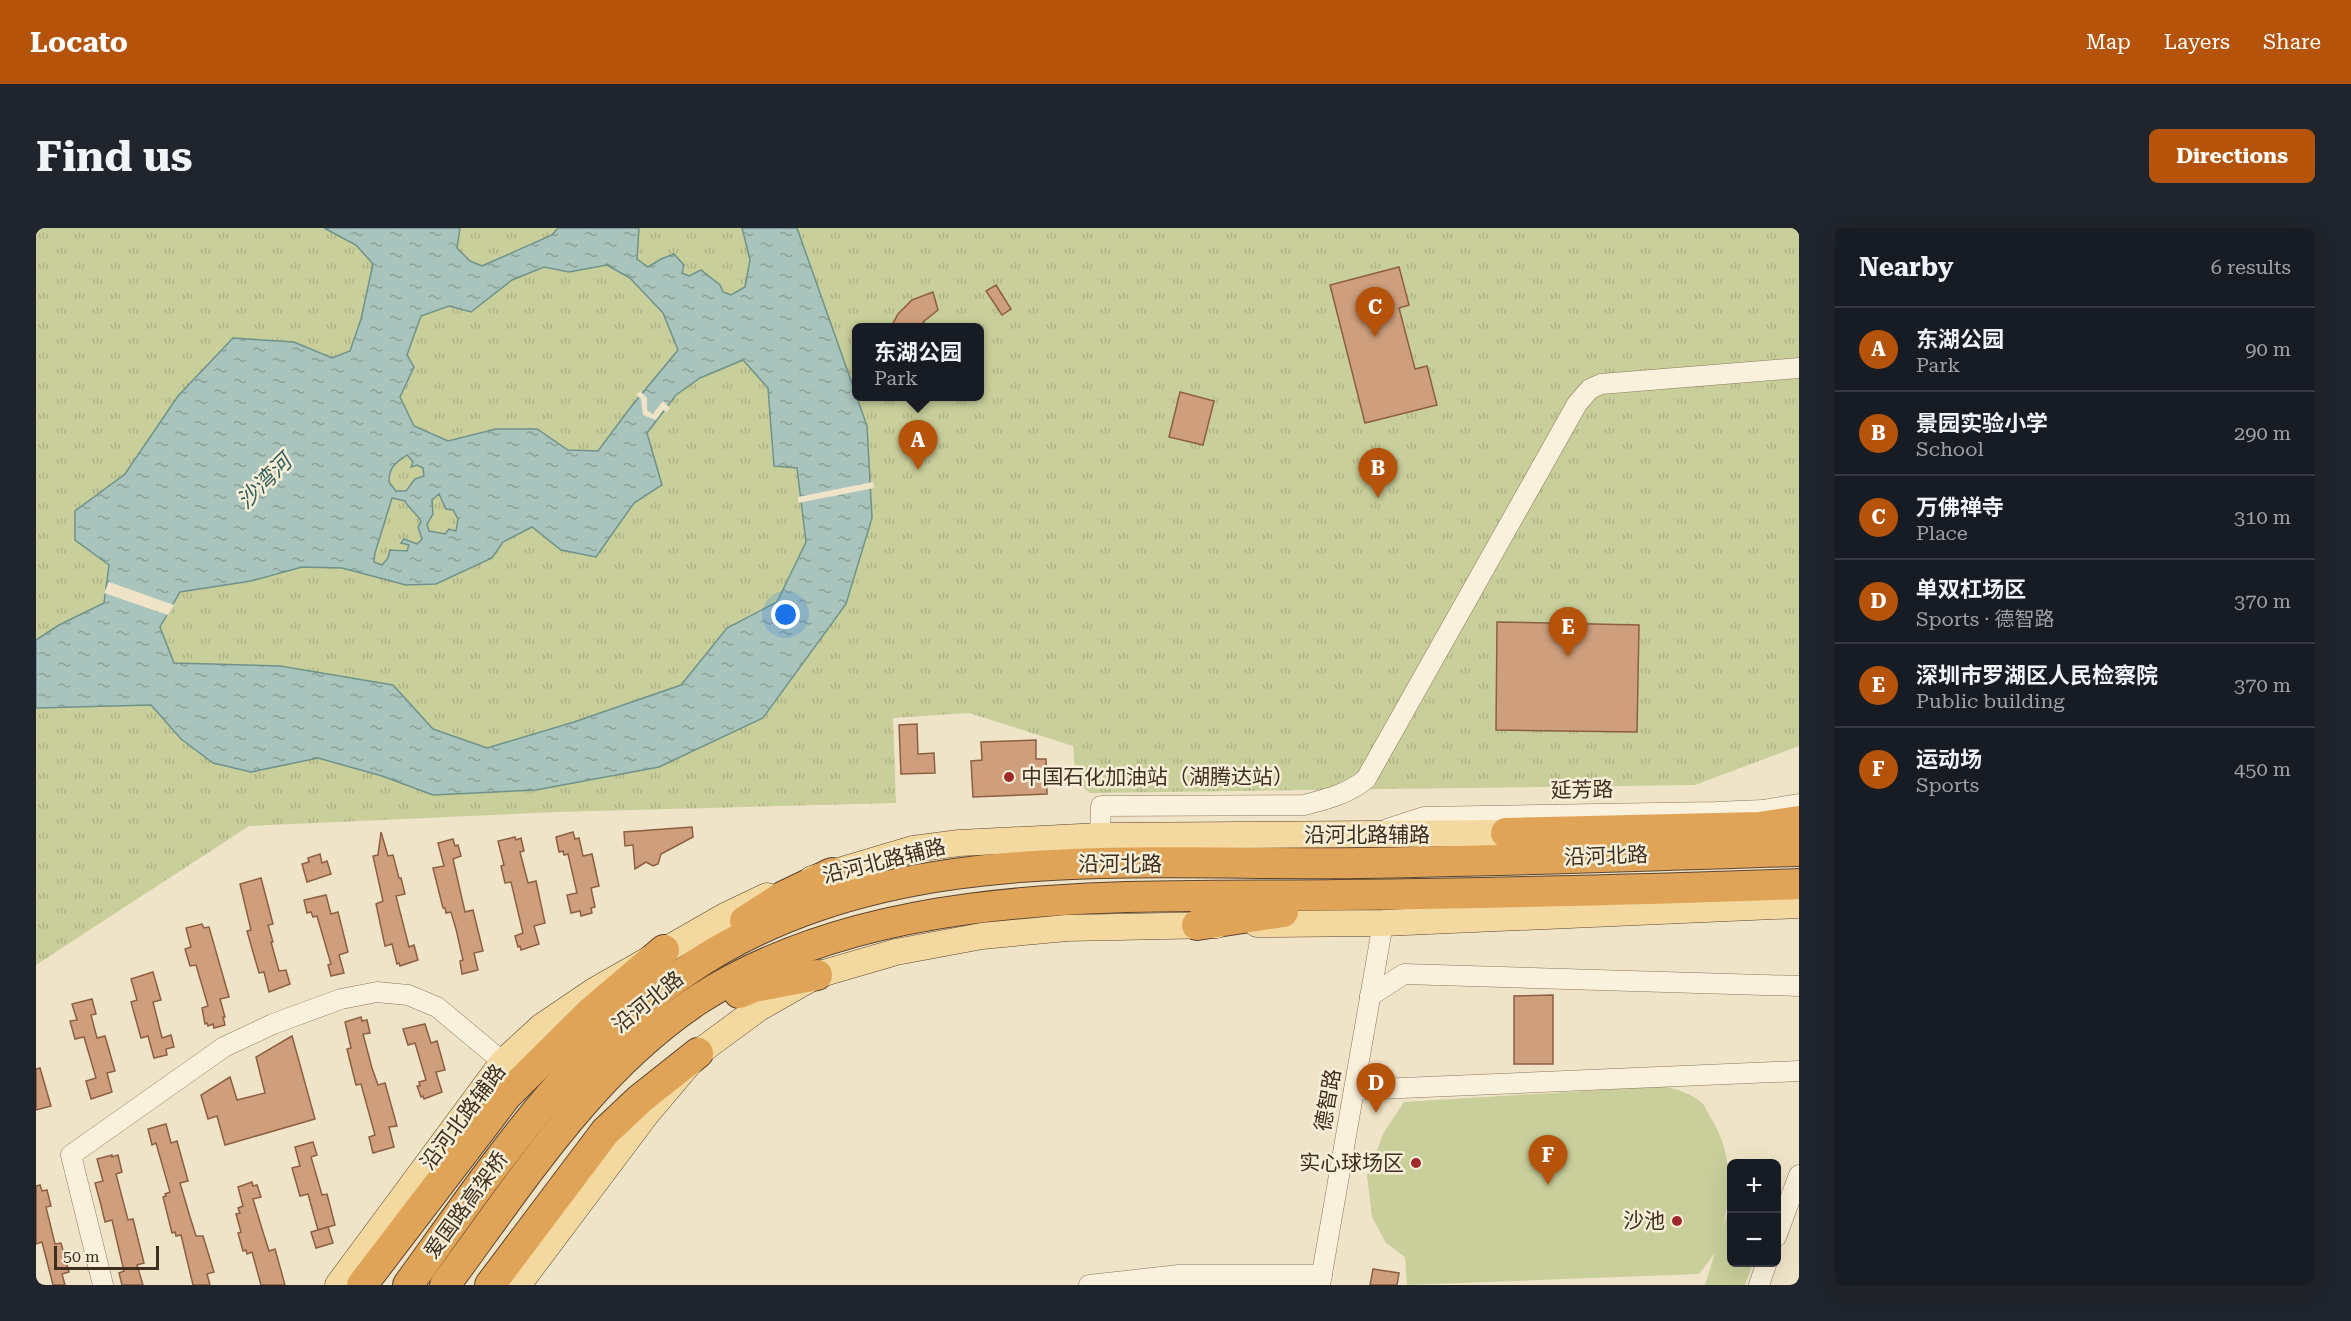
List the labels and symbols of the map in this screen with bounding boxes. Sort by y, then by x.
pin: C [1356,288,1394,337]
pin: A [898,420,938,470]
water label: 沙湾河 [232,446,299,514]
pin: B [1358,448,1398,498]
your location [771,600,800,629]
pin: E [1548,608,1588,657]
place label: 中国石化加油站（湖腾达站） [1021,765,1294,789]
marker: 中国石化加油站（湖腾达站） [1002,770,1016,784]
street label: 延芳路 [1550,777,1614,803]
street label: 沿河北路辅路 [1304,823,1430,847]
street label: 沿河北路辅路 [820,834,948,888]
street label: 沿河北路 [1564,843,1648,869]
street label: 沿河北路 [1078,852,1162,876]
street label: 沿河北路 [608,966,688,1038]
street label: 沿河北路辅路 [416,1059,510,1175]
pin: D [1356,1064,1396,1113]
street label: 德智路 [1311,1067,1345,1133]
pin: F [1528,1136,1568,1185]
street label: 爱国路高架桥 [419,1147,513,1263]
place label: 实心球场区 [1299,1151,1404,1175]
marker: 实心球场区 [1409,1156,1423,1170]
place label: 沙池 [1623,1209,1665,1233]
marker: 沙池 [1670,1214,1684,1228]
scale bar [54,1243,159,1270]

